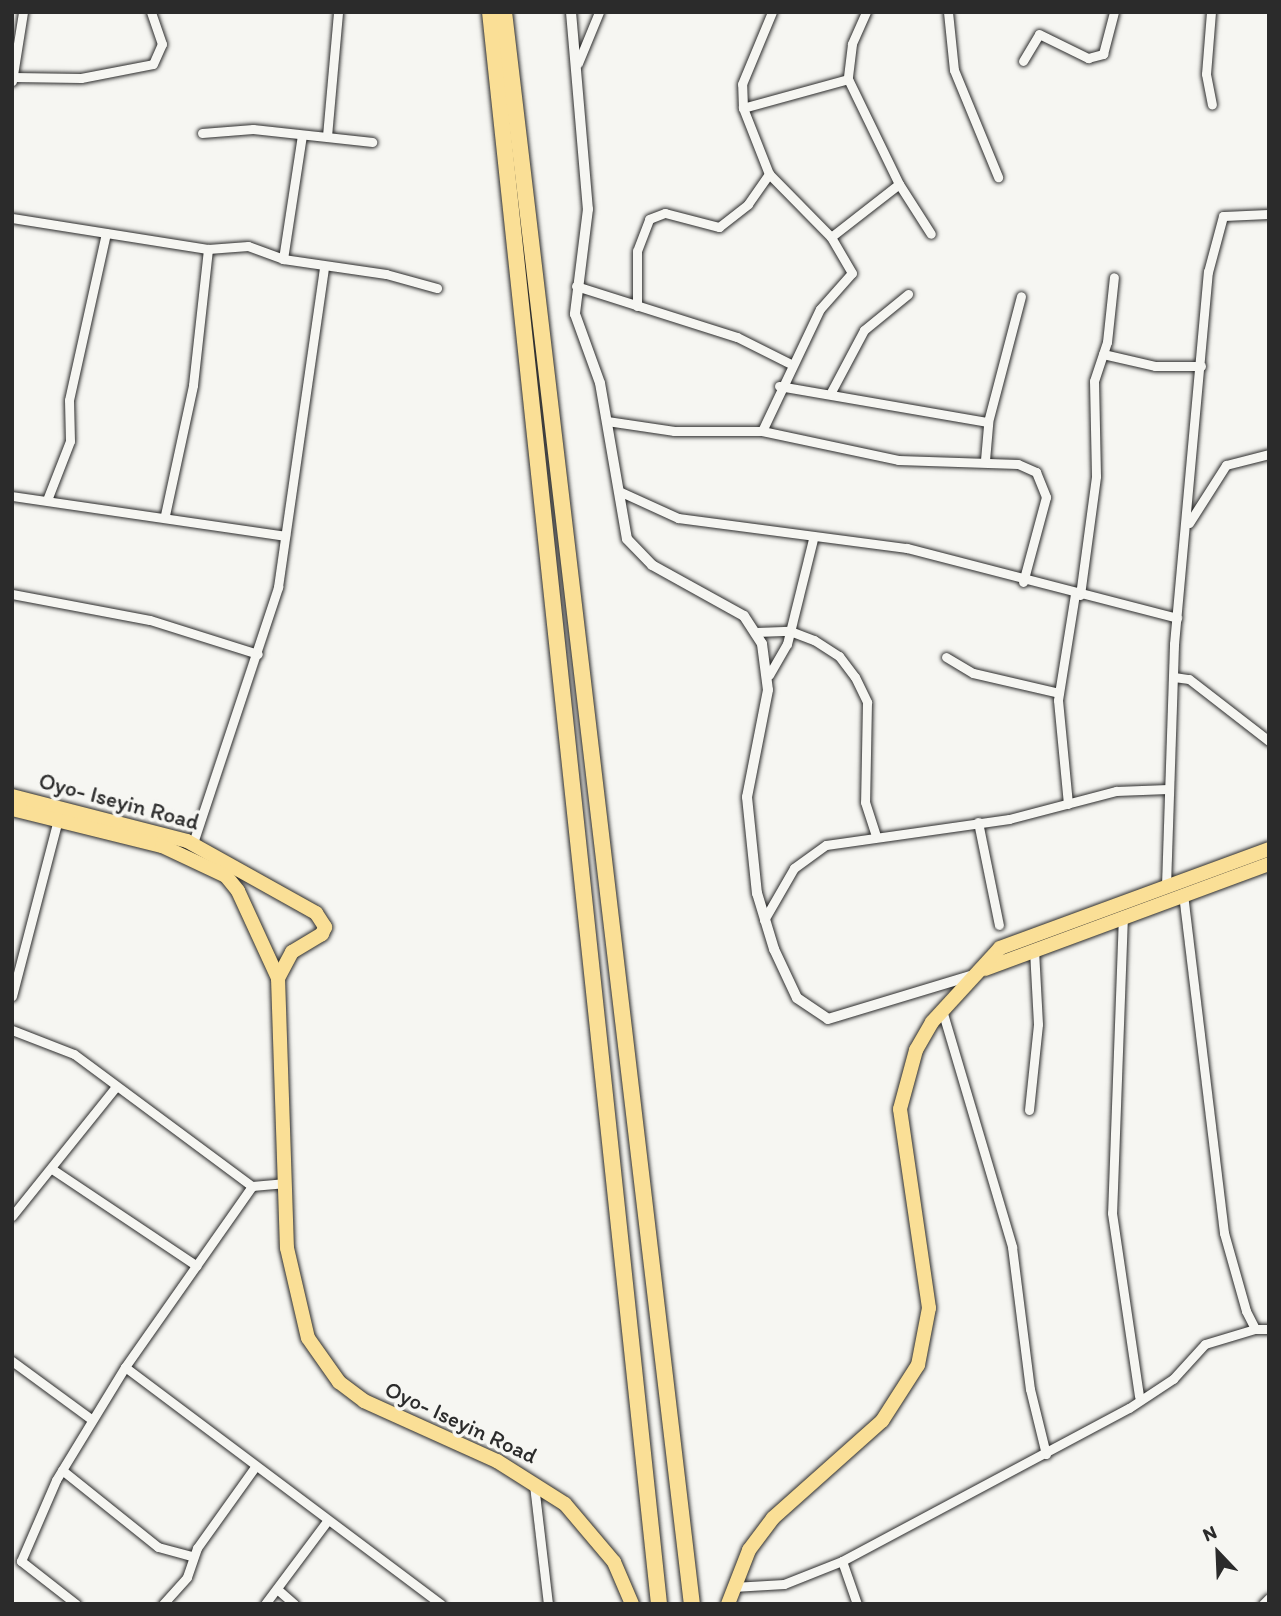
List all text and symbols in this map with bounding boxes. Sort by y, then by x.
street label: Oyo- Iseyin Road [34,766,204,836]
street label: Oyo- Iseyin Road [379,1374,543,1470]
north arrow [1183,1518,1253,1588]
text: N [1199,1520,1220,1546]

